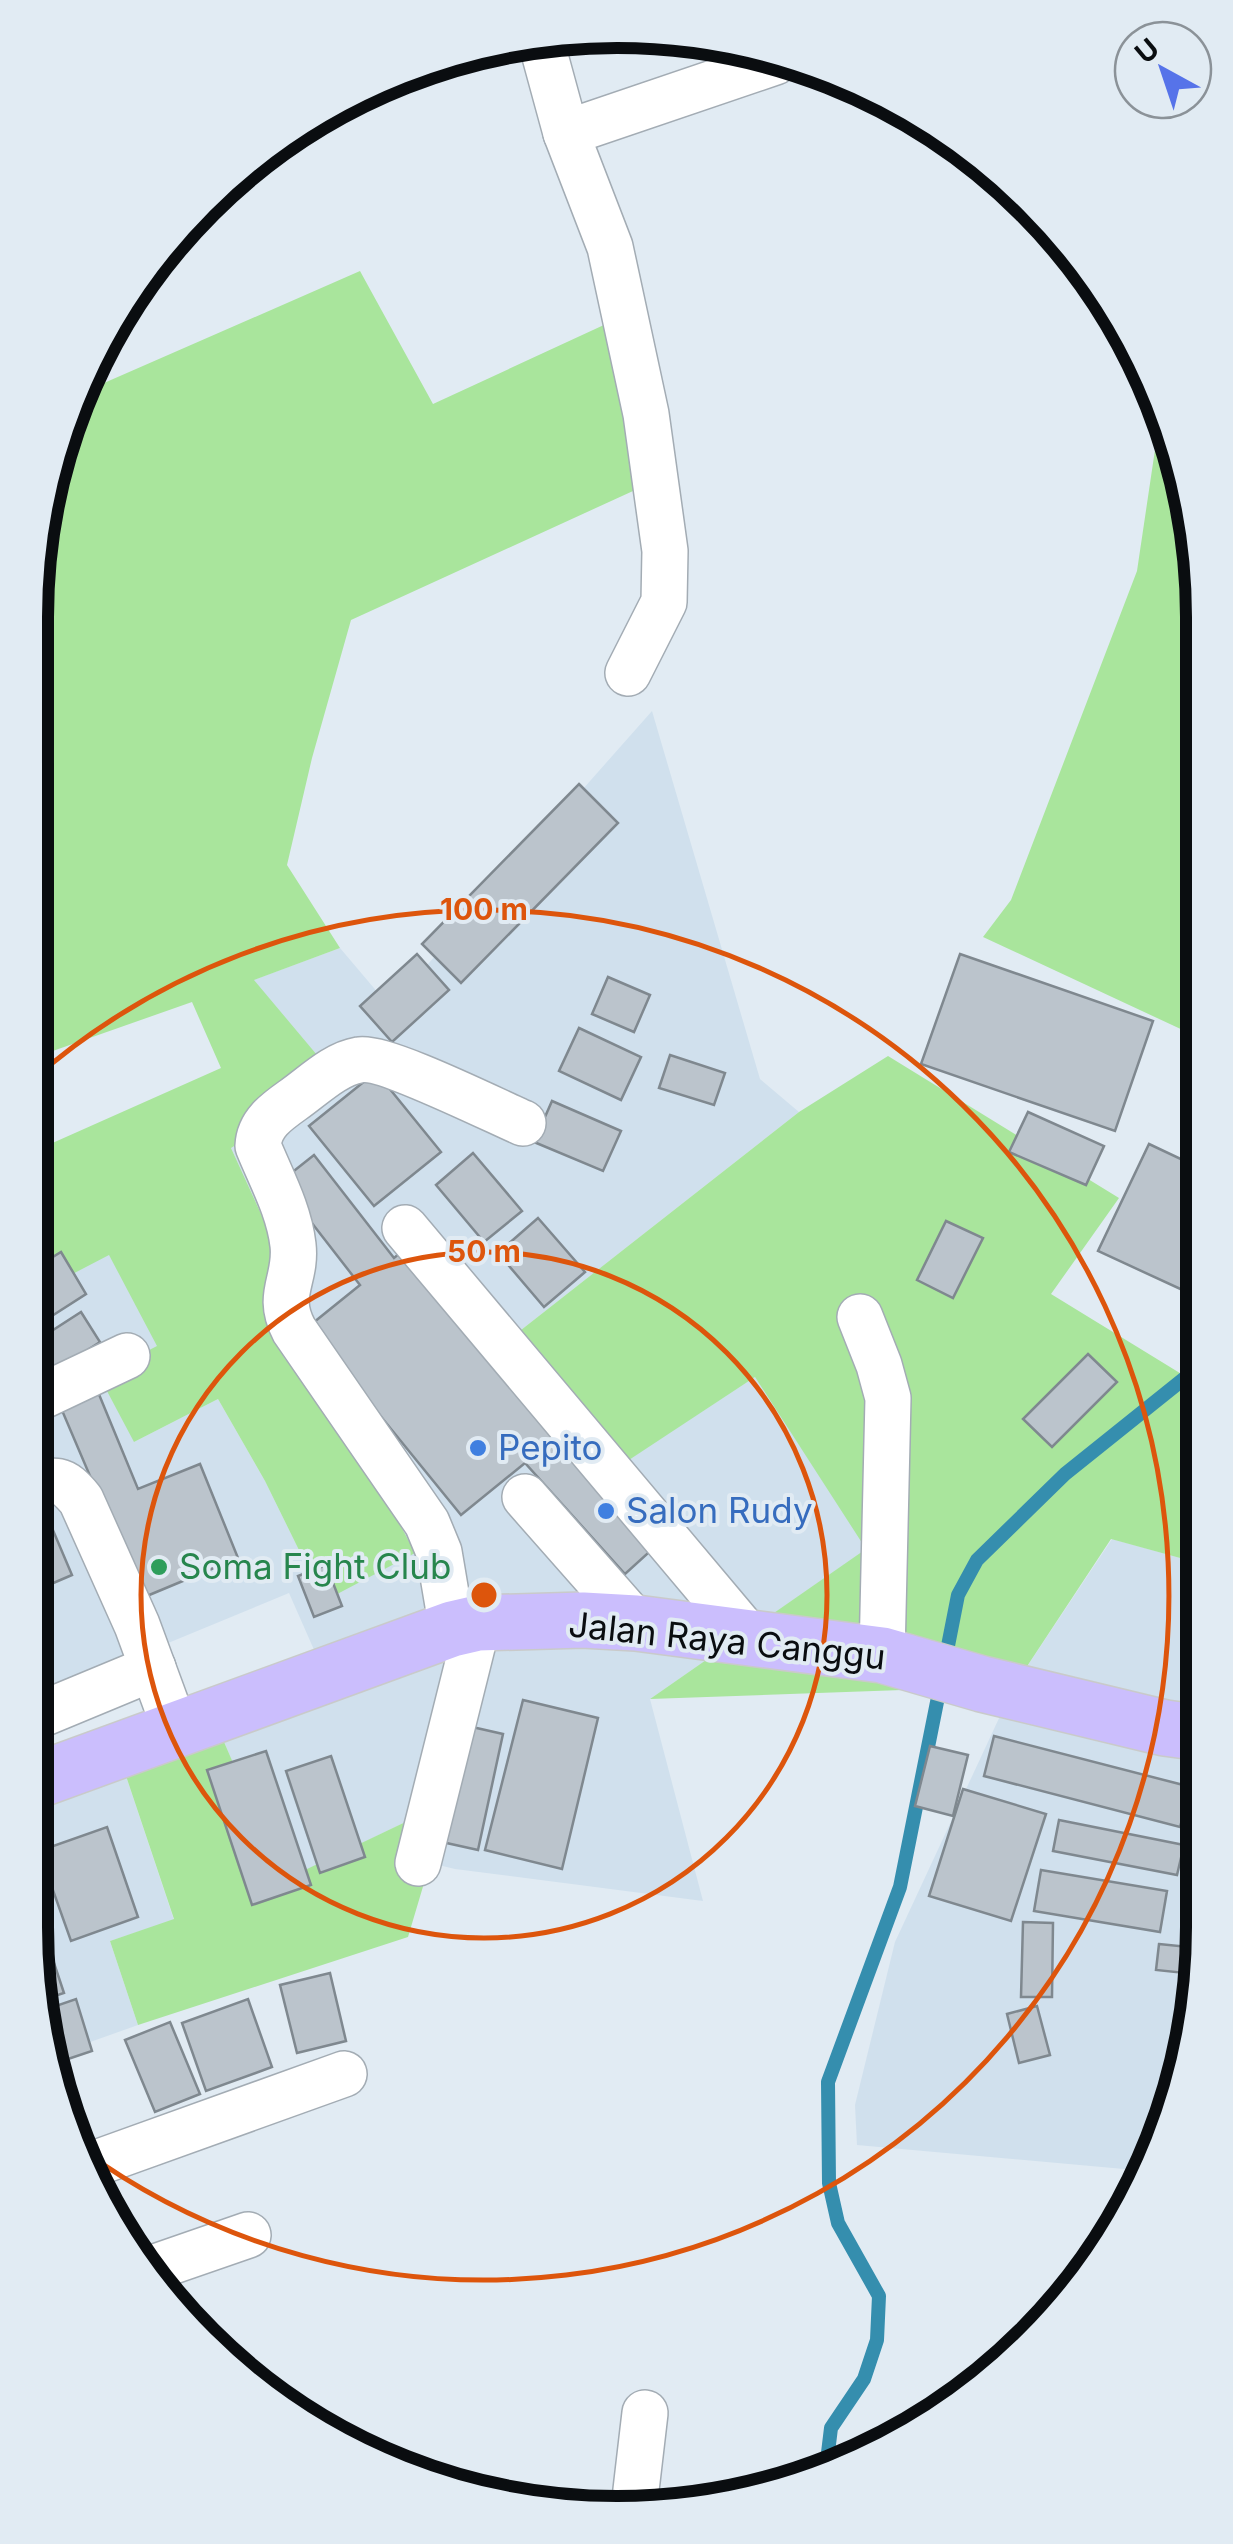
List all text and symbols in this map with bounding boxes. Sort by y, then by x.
north arrow [1113,20,1213,120]
text: U [1128,31,1166,70]
text: 100 m [440,891,528,927]
text: 50 m [447,1233,521,1269]
place label: Pepito [498,1426,603,1468]
marker: Pepito [467,1437,489,1459]
place label: Salon Rudy [626,1489,813,1531]
marker: Salon Rudy [595,1500,617,1522]
place label: Soma Fight Club [179,1545,451,1587]
marker: Soma Fight Club [148,1556,170,1578]
centre of rings [466,1577,502,1613]
street label: Jalan Raya Canggu [567,1602,888,1678]

